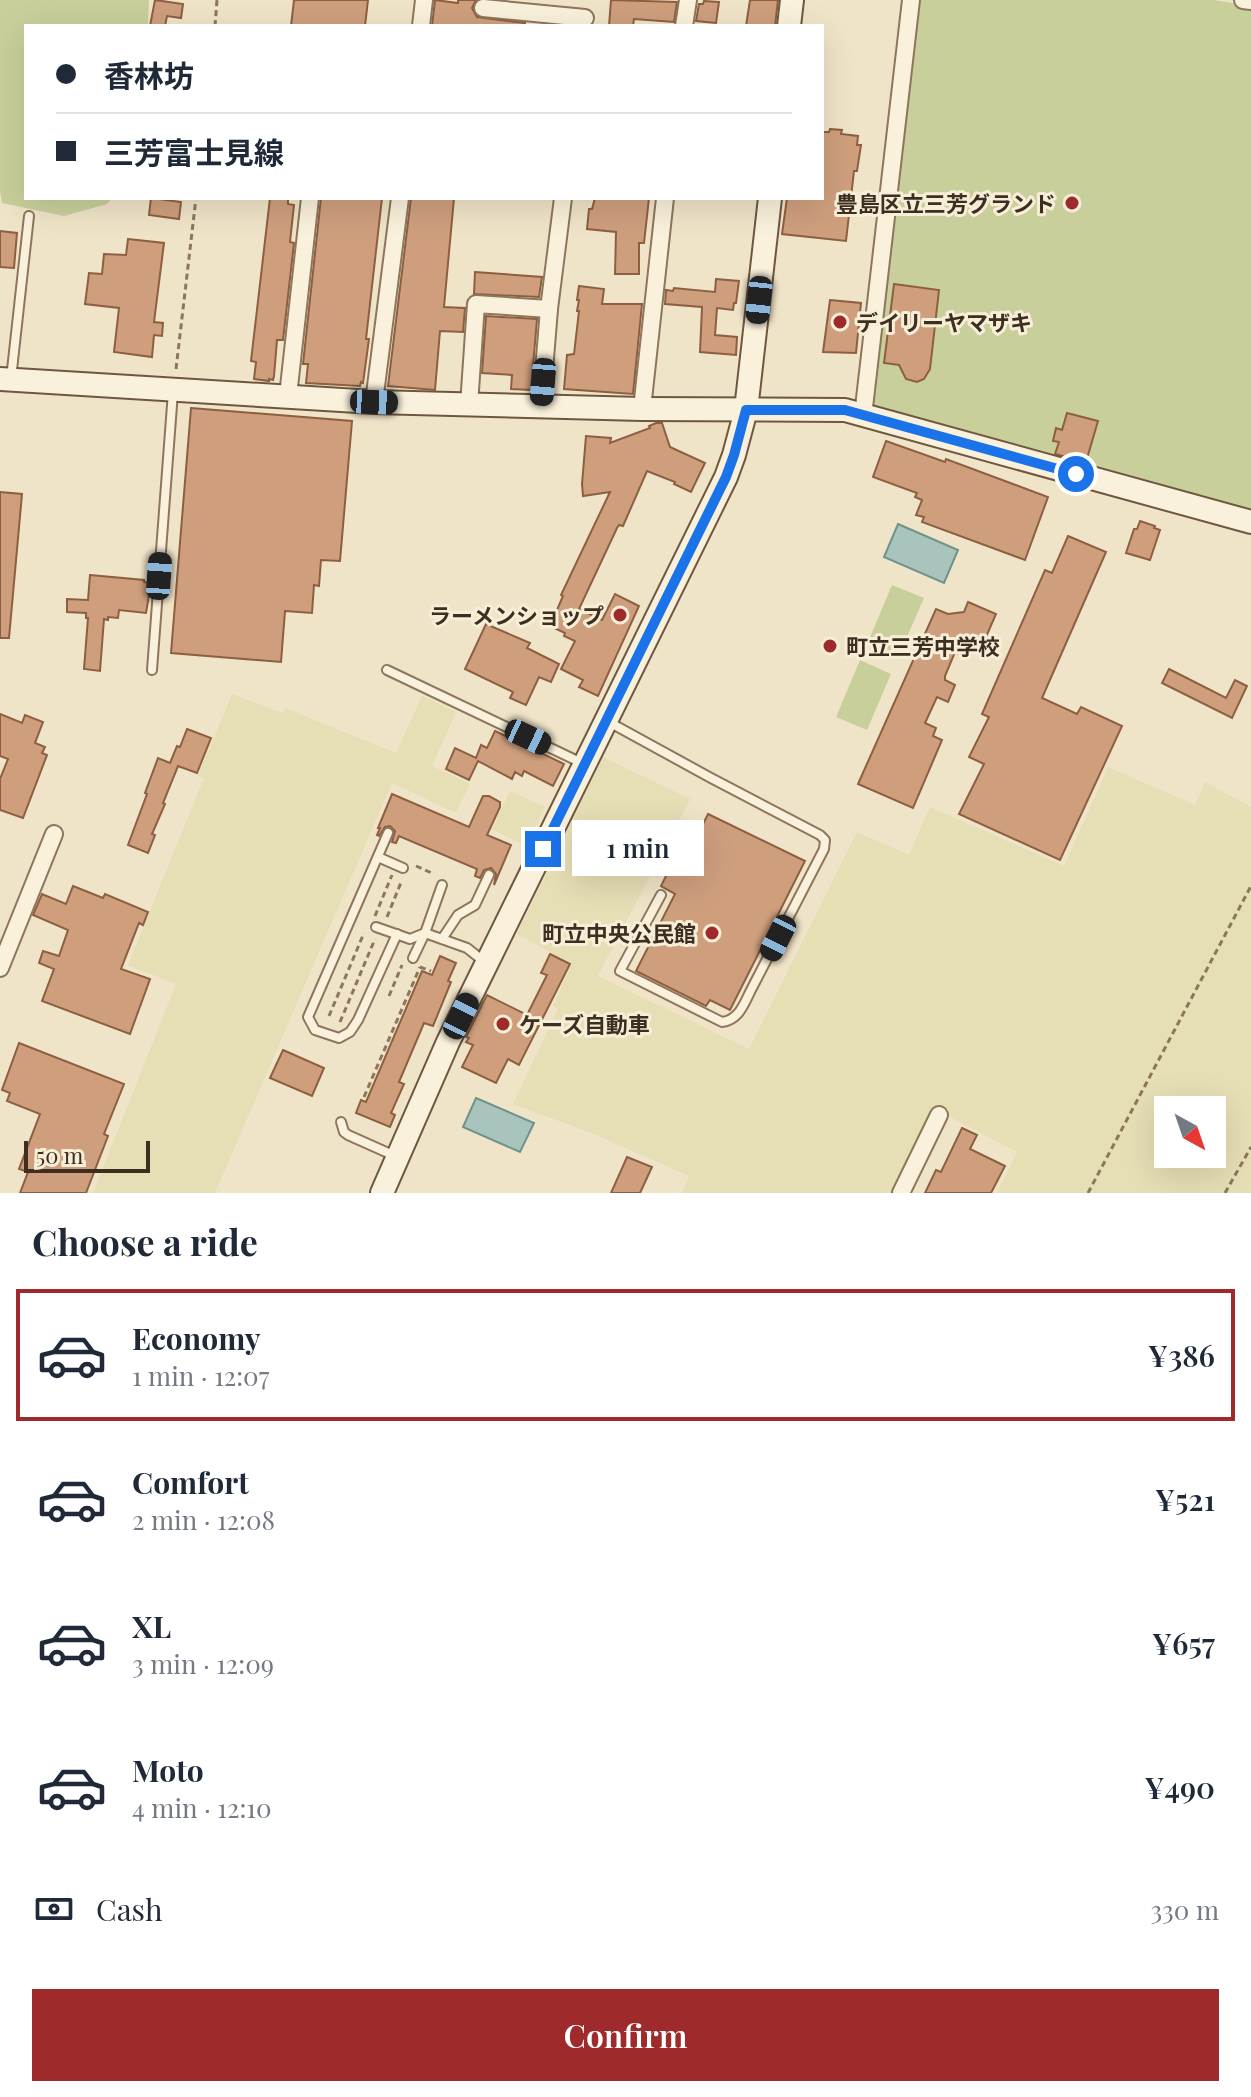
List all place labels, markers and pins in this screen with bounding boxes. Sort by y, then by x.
place label: 豊島区立三芳グランド [836,188,1056,218]
marker: 豊島区立三芳グランド [1063,194,1081,212]
place label: デイリーヤマザキ [856,307,1032,337]
marker: デイリーヤマザキ [831,313,849,331]
place label: ラーメンショップ [429,600,604,630]
marker: ラーメンショップ [611,606,629,624]
place label: 町立三芳中学校 [846,631,1000,661]
marker: 町立三芳中学校 [821,637,839,655]
place label: 町立中央公民館 [542,918,696,948]
marker: 町立中央公民館 [703,924,721,942]
place label: ケーズ自動車 [519,1009,650,1039]
marker: ケーズ自動車 [494,1015,512,1033]

